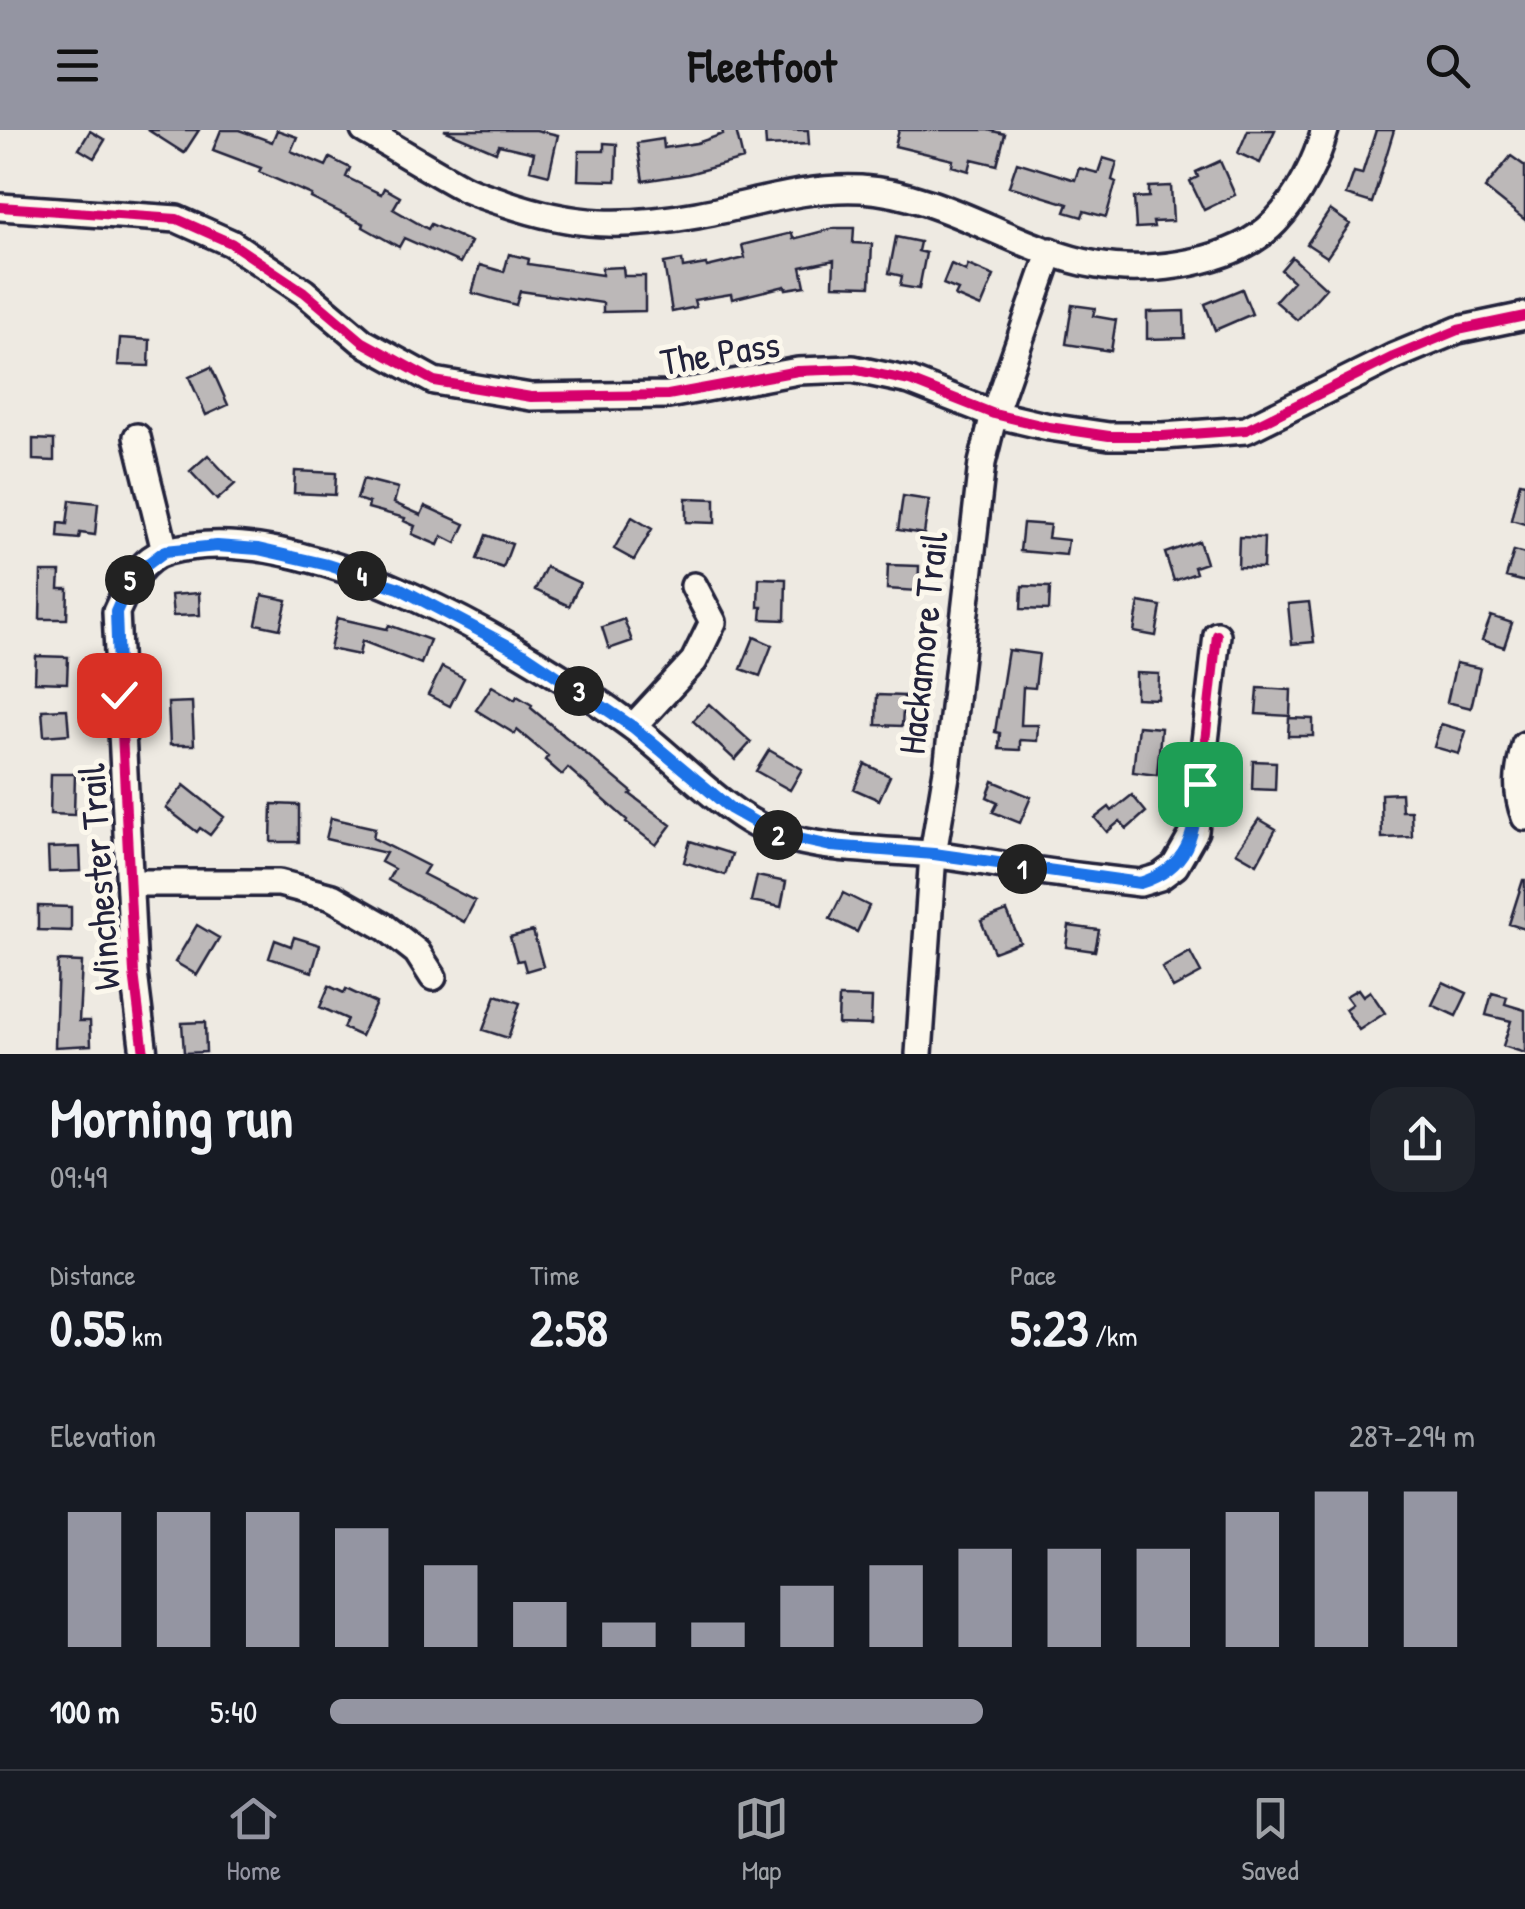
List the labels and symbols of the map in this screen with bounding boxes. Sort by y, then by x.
street label: The Pass [656,317,783,387]
street label: Hackamore Trail [884,528,960,757]
pin: 4 [337,551,387,601]
pin: 5 [105,555,155,605]
pin [77,653,162,738]
pin: 3 [554,666,604,716]
pin [1158,742,1243,827]
street label: Winchester Trail [64,761,132,992]
pin: 2 [753,810,803,860]
pin: 1 [997,844,1047,894]

